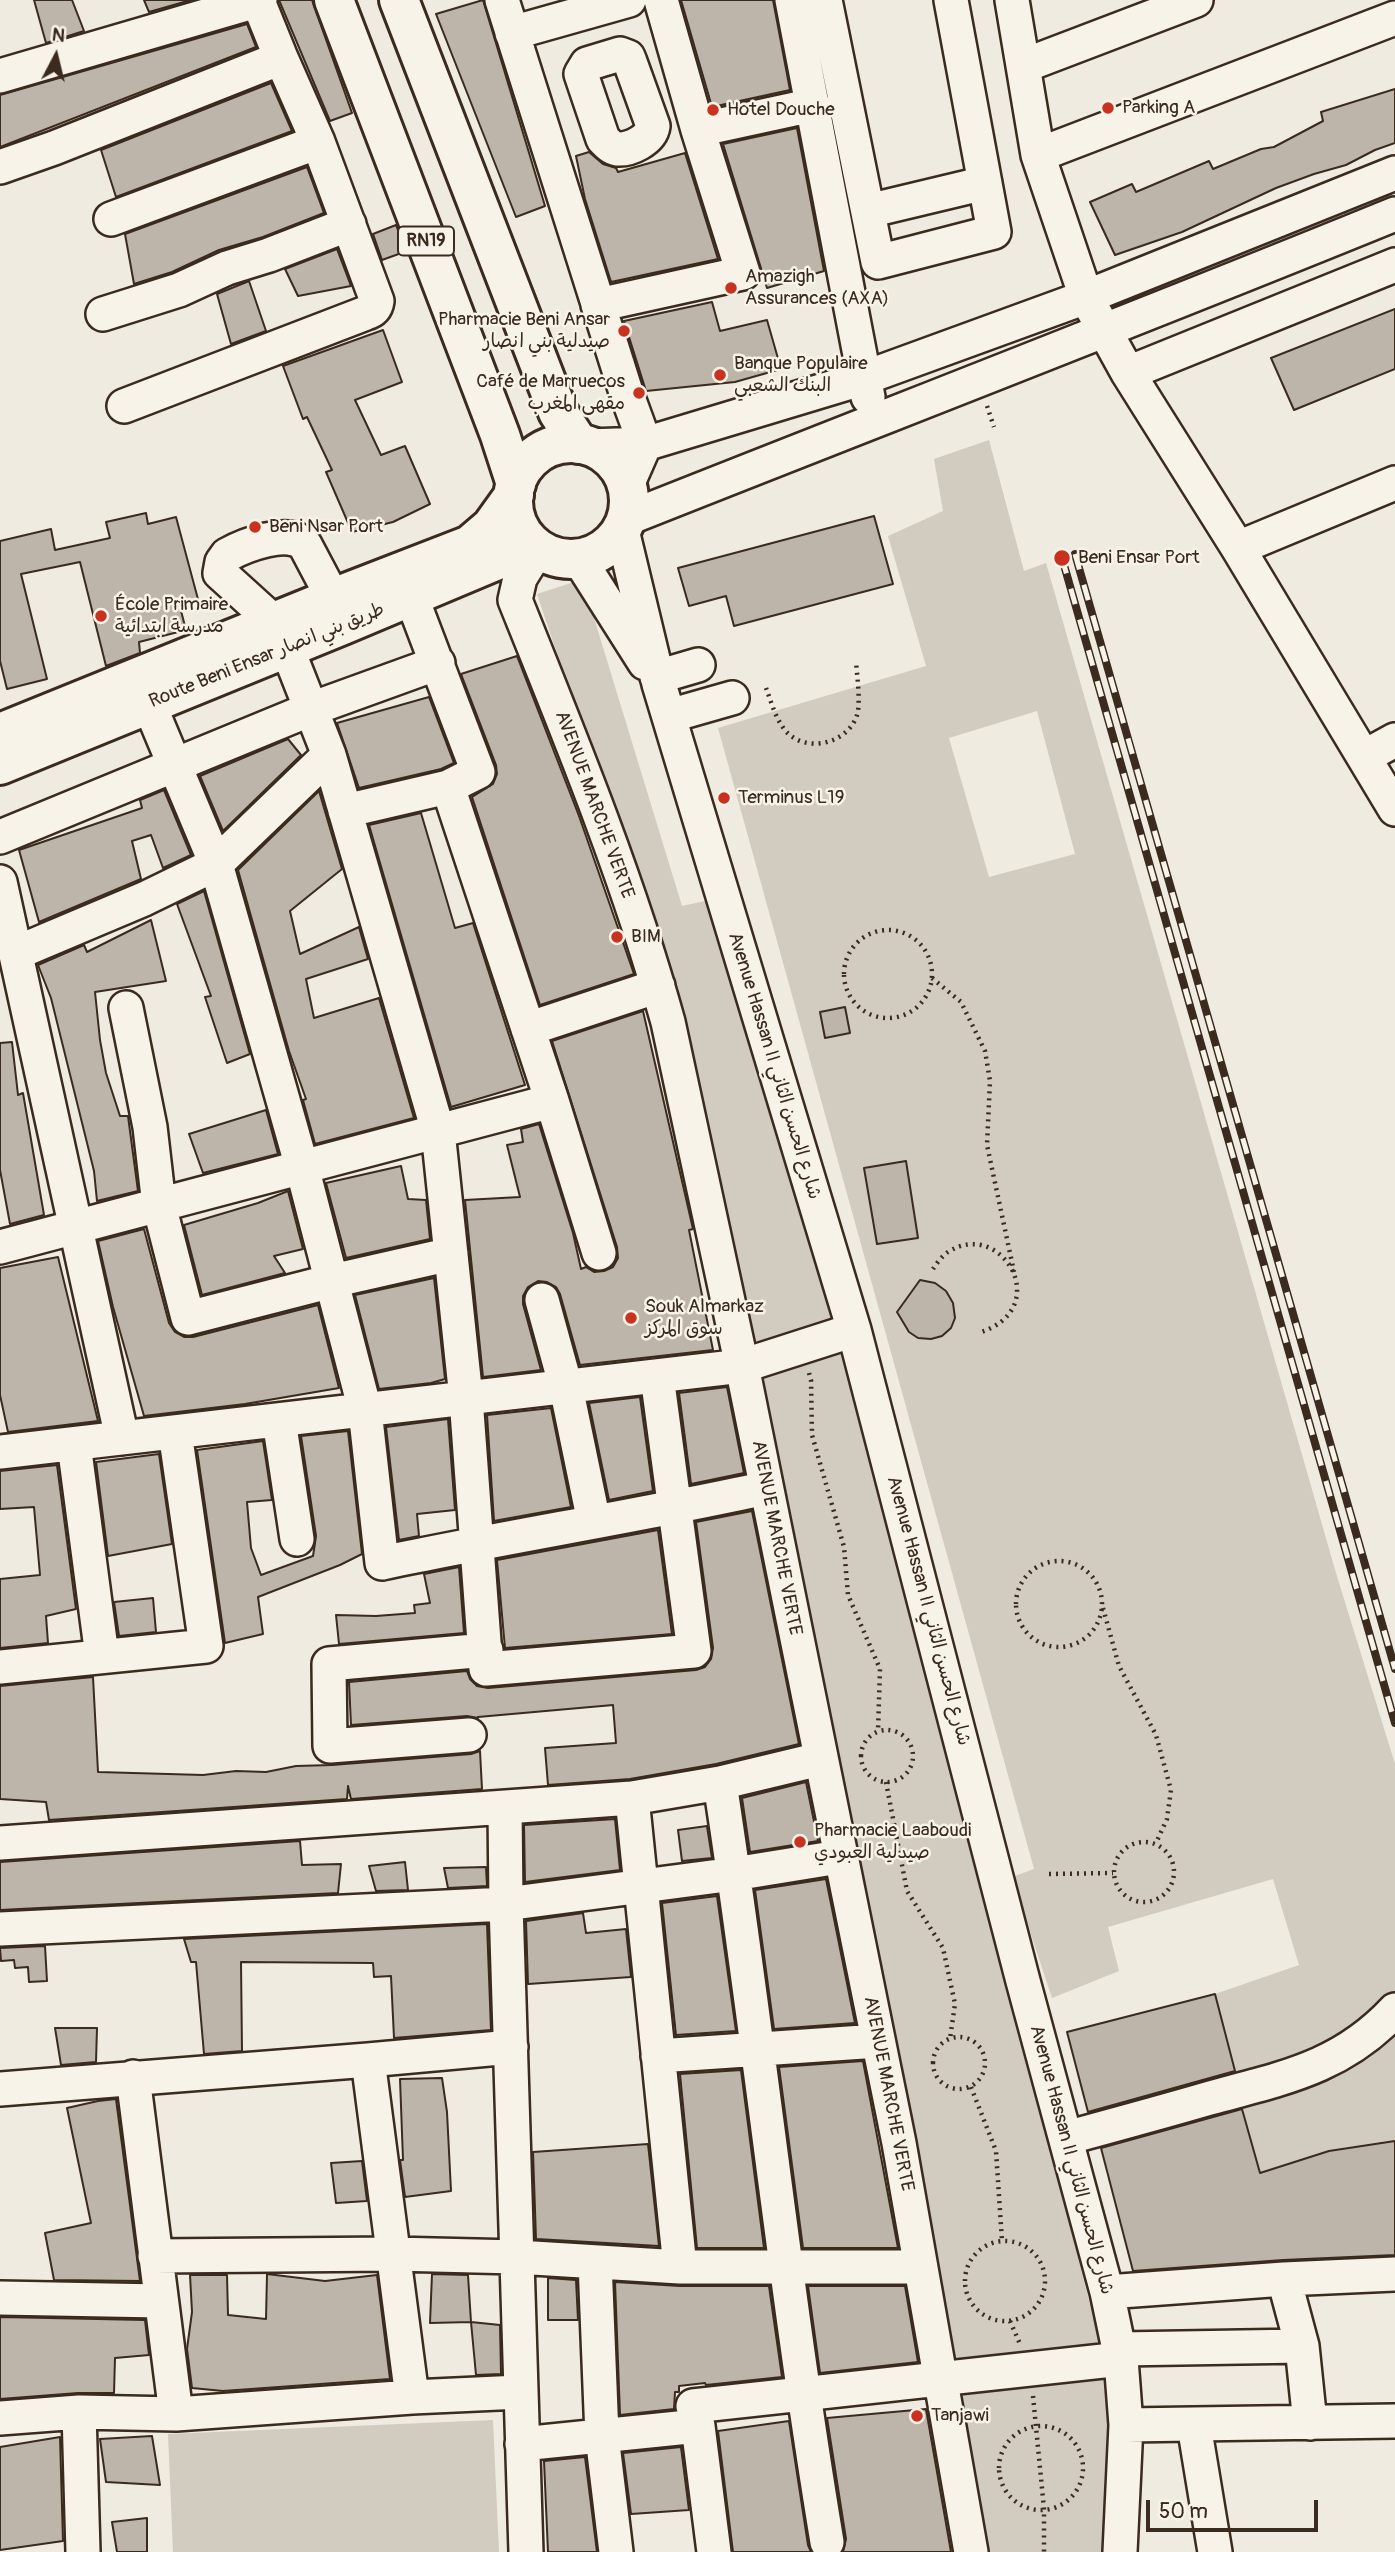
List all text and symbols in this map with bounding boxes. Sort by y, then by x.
north arrow [21,21,91,91]
text: N [51,22,66,48]
place label: Parking A [1122,97,1195,119]
place label: Hotel Douche [727,99,835,121]
marker: Parking A [1100,100,1116,116]
marker: Hotel Douche [705,102,721,118]
road number: RN19 [398,227,454,256]
place label: Amazigh Assurances (AXA) [745,266,889,310]
marker: Amazigh Assurances (AXA) [723,280,739,296]
place label: Pharmacie Beni Ansar صيدلية بني انصار [438,309,610,353]
marker: Pharmacie Beni Ansar صيدلية بني انصار [616,323,632,339]
place label: Banque Populaire البنك الشعبي [734,353,868,397]
marker: Banque Populaire البنك الشعبي [712,367,728,383]
place label: Café de Marruecos مقهى المغرب [476,371,625,415]
marker: Café de Marruecos مقهى المغرب [631,385,647,401]
place label: Beni Nsar Port [269,516,383,538]
marker: Beni Nsar Port [247,519,263,535]
place label: Beni Ensar Port [1078,547,1200,569]
marker: Beni Ensar Port [1052,548,1072,568]
place label: École Primaire مدرسة ابتدائية [115,594,228,638]
street label: Route Beni Ensar طريق بني انصار [146,598,388,714]
marker: École Primaire مدرسة ابتدائية [93,608,109,624]
street label: AVENUE MARCHE VERTE [549,708,639,902]
place label: Terminus L19 [738,787,844,809]
marker: Terminus L19 [716,790,732,806]
place label: BIM [631,926,661,948]
marker: BIM [609,929,625,945]
street label: Avenue Hassan II شارع الحسن الثاني [722,930,826,1202]
place label: Souk Almarkaz سوق المركز [645,1296,764,1340]
marker: Souk Almarkaz سوق المركز [623,1310,639,1326]
street label: AVENUE MARCHE VERTE [746,1438,806,1638]
street label: Avenue Hassan II شارع الحسن الثاني [881,1474,975,1748]
place label: Pharmacie Laaboudi صيدلية العبودي [814,1820,971,1864]
marker: Pharmacie Laaboudi صيدلية العبودي [792,1834,808,1850]
street label: AVENUE MARCHE VERTE [858,1994,918,2194]
street label: Avenue Hassan II شارع الحسن الثاني [1024,2023,1118,2297]
place label: Tanjawi [931,2405,989,2427]
marker: Tanjawi [909,2408,925,2424]
scale bar [1150,2486,1322,2530]
text: 50 m [1159,2498,1208,2525]

